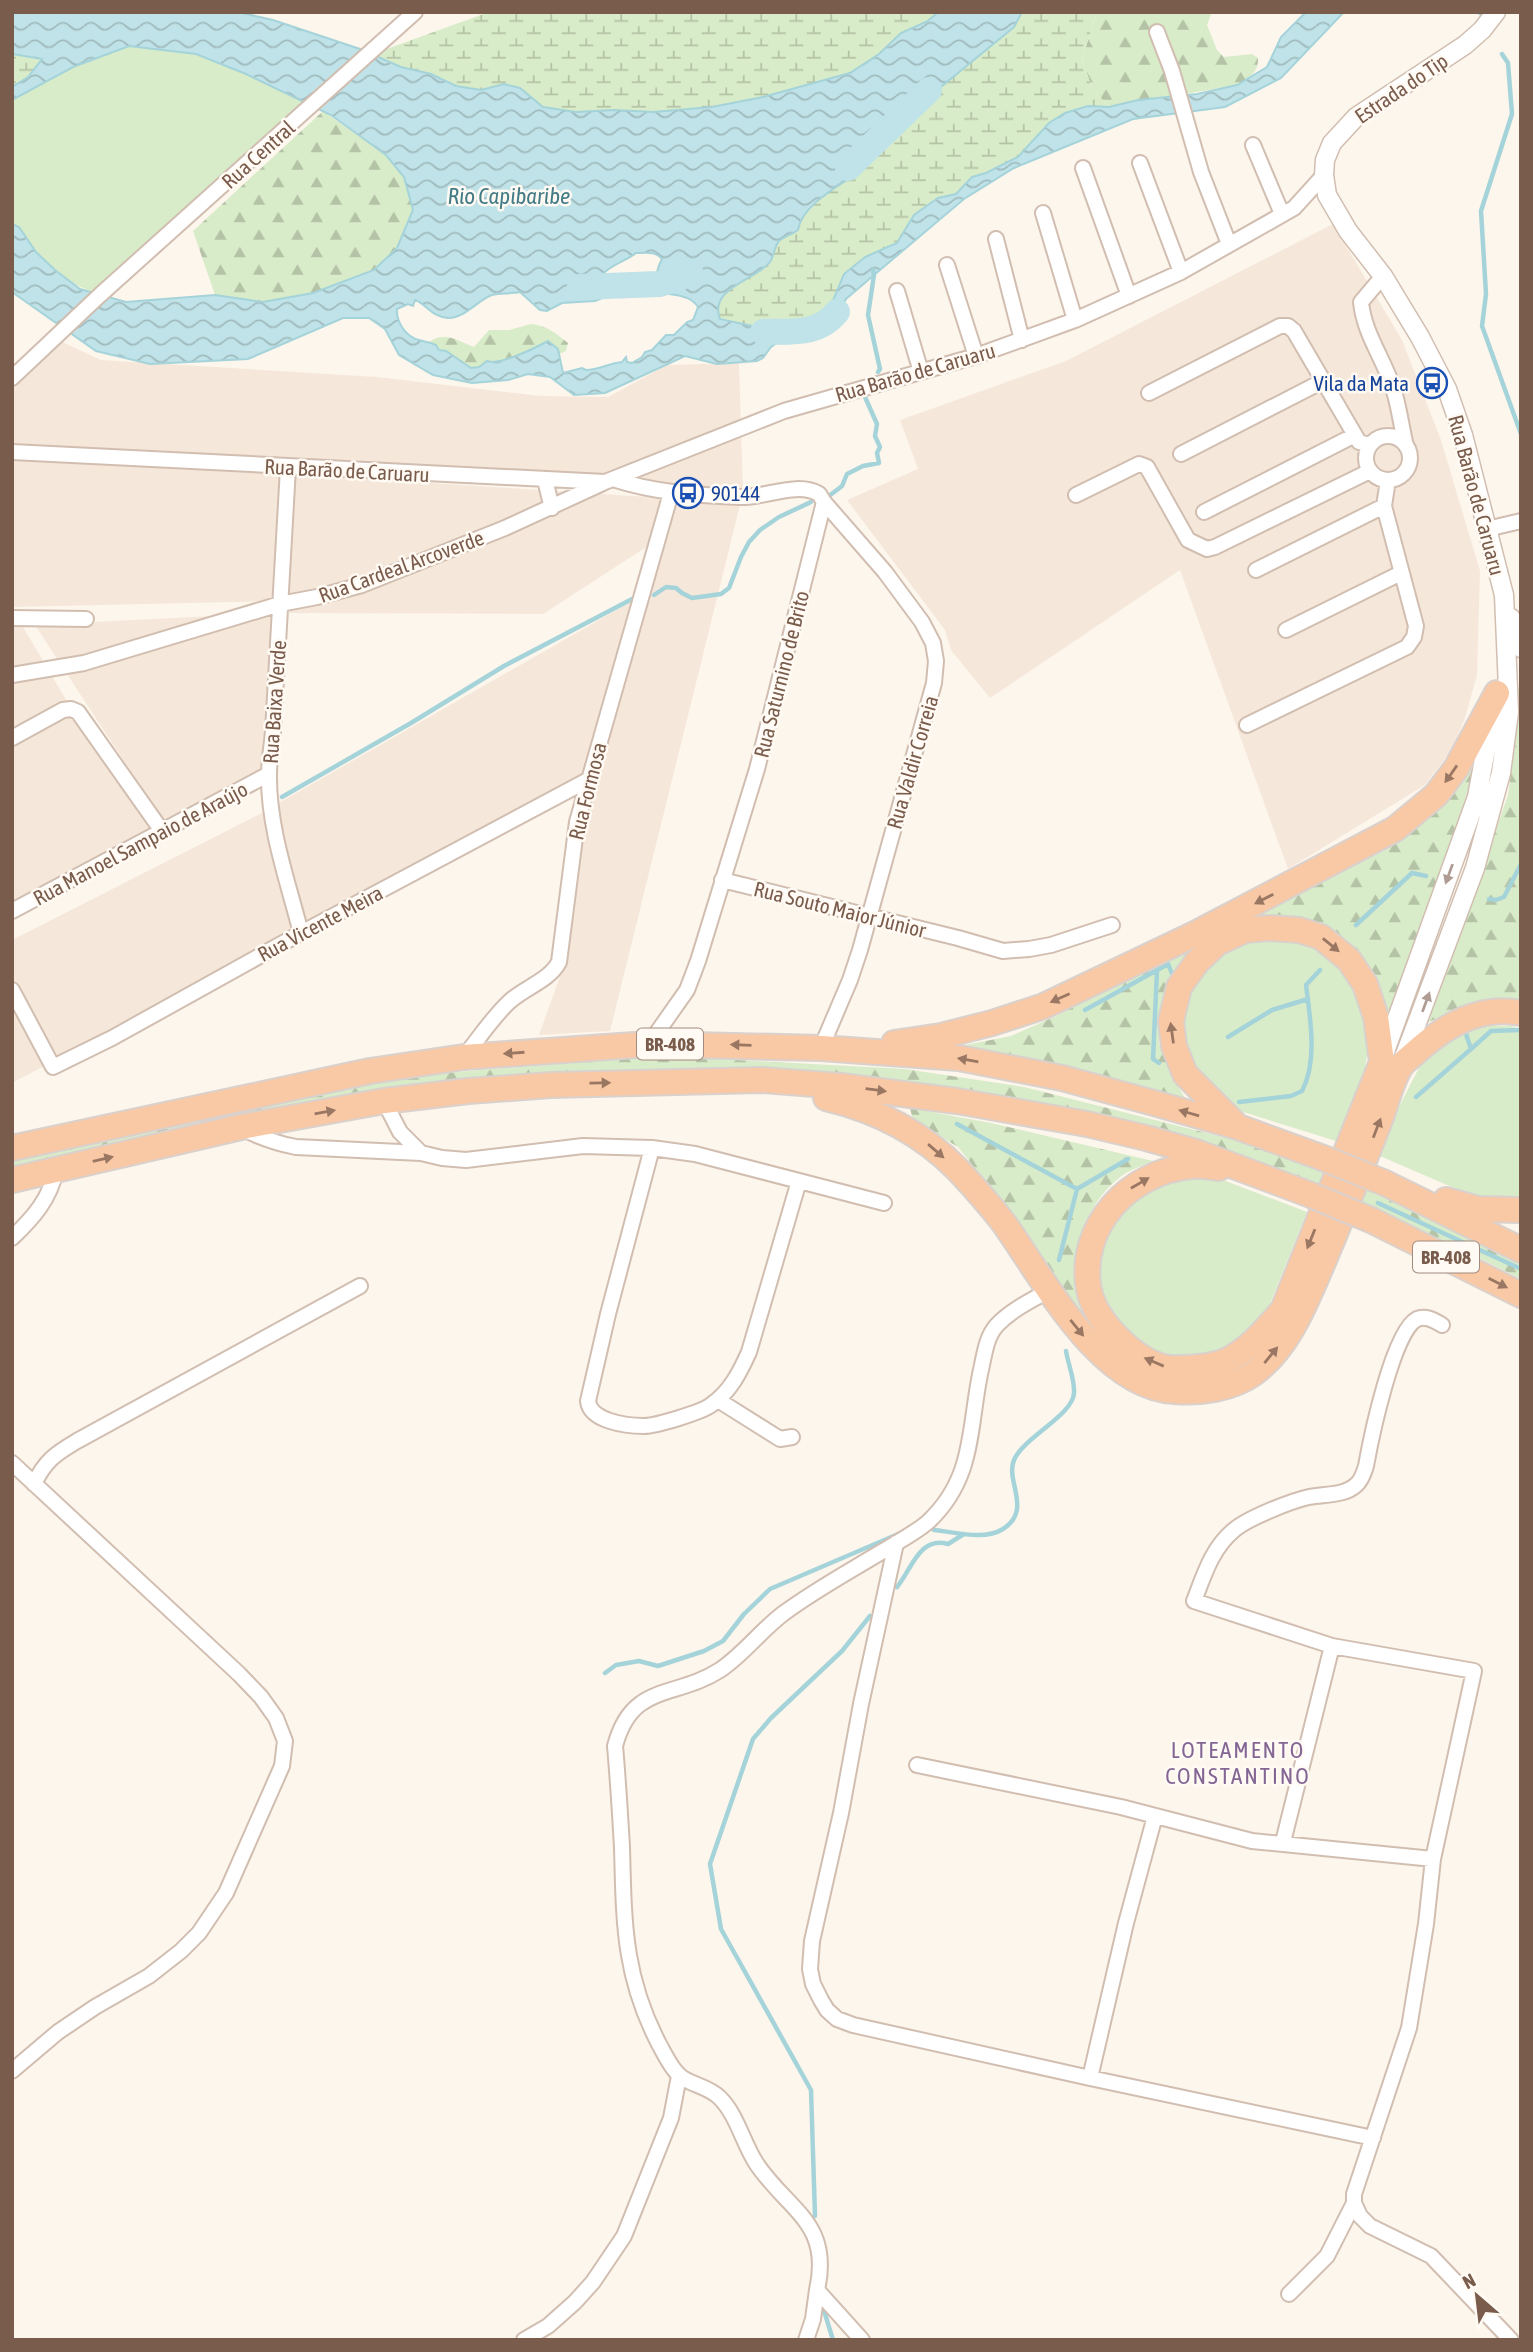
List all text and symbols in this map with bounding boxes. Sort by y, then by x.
street label: Estrada do Tip [1350,48,1452,128]
street label: Rua Central [217,115,300,193]
water label: Rio Capibaribe [447,183,571,209]
street label: Rua Barão de Caruaru [832,338,998,406]
bus stop icon: Vila da Mata [1415,366,1449,400]
place label: Vila da Mata [1313,371,1409,395]
street label: Rua Barão de Caruaru [1444,412,1510,578]
street label: Rua Barão de Caruaru [264,454,430,486]
bus stop icon: 90144 [671,476,705,510]
place label: 90144 [711,481,760,505]
street label: Rua Cardeal Arcoverde [315,525,487,607]
street label: Rua Saturnino de Brito [749,588,813,760]
street label: Rua Baixa Verde [258,639,290,765]
street label: Rua Valdir Correia [881,692,943,832]
street label: Rua Formosa [563,740,611,842]
one-way arrow [1444,765,1458,783]
street label: Rua Manoel Sampaio de Araújo [29,776,251,910]
one-way arrow [1444,864,1455,885]
street label: Rua Souto Maior Júnior [752,876,929,942]
street label: Rua Vicente Meira [253,880,387,966]
one-way arrow [1254,893,1274,904]
one-way arrow [1322,938,1340,953]
one-way arrow [1421,991,1432,1012]
one-way arrow [1049,993,1070,1004]
one-way arrow [1167,1022,1178,1044]
road number: BR-408 [637,1028,703,1060]
one-way arrow [730,1040,752,1051]
one-way arrow [503,1048,525,1059]
one-way arrow [957,1054,979,1065]
one-way arrow [589,1078,611,1089]
one-way arrow [865,1085,887,1096]
one-way arrow [314,1106,336,1117]
one-way arrow [1178,1107,1200,1118]
one-way arrow [1371,1117,1382,1138]
one-way arrow [927,1143,944,1158]
one-way arrow [92,1153,114,1164]
one-way arrow [1131,1178,1151,1190]
one-way arrow [1305,1228,1316,1249]
road number: BR-408 [1413,1242,1479,1273]
one-way arrow [1488,1278,1508,1289]
one-way arrow [1070,1318,1085,1336]
one-way arrow [1264,1347,1279,1365]
one-way arrow [1143,1357,1164,1368]
district label: LOTEAMENTO CONSTANTINO [1165,1737,1311,1789]
north arrow [1442,2261,1512,2331]
text: N [1459,2269,1479,2293]

